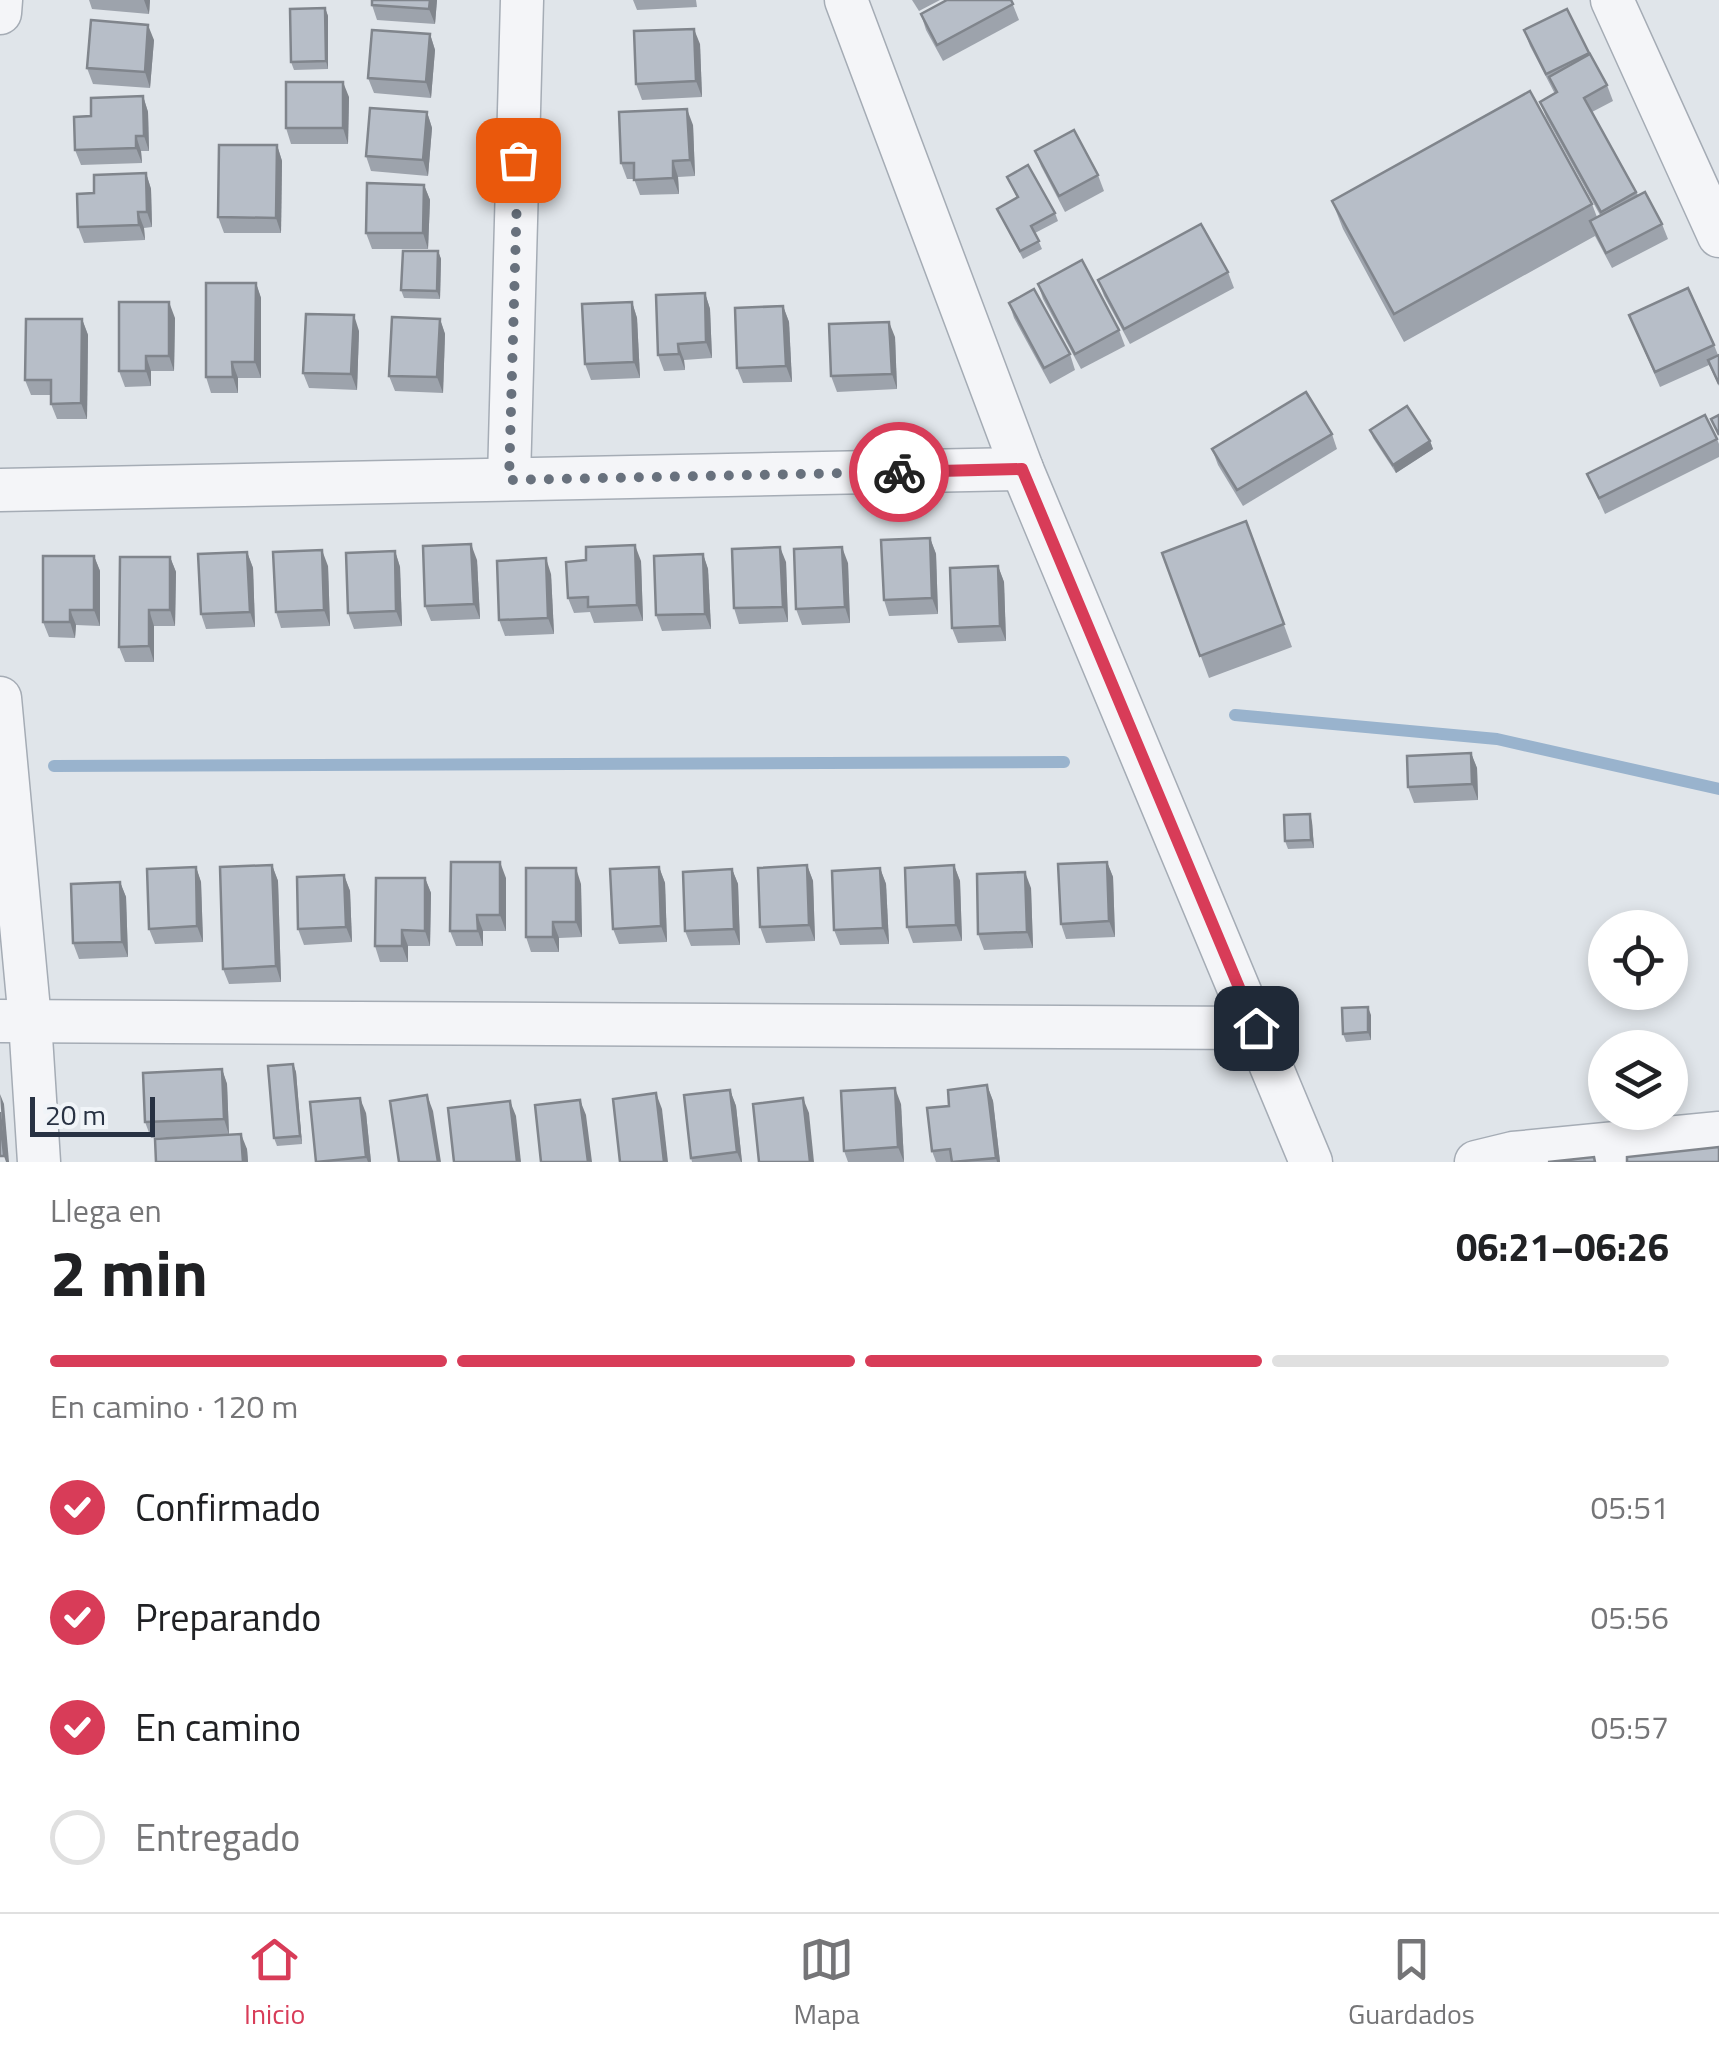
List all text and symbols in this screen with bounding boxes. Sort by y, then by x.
pin [476,118,561,203]
icon: bag [491,133,546,188]
courier [849,422,949,522]
icon: bike [872,445,927,500]
map controls [1588,910,1688,1130]
button: locate [1588,910,1688,1010]
pin [1214,986,1299,1071]
icon: home [1229,1001,1284,1056]
button: layers [1588,1030,1688,1130]
scale bar [30,1092,155,1136]
text: 20 m [45,1093,106,1136]
text: Llega en [50,1186,162,1234]
text: 06:21–06:26 [1456,1218,1669,1276]
text: 2 min [50,1222,208,1321]
text: En camino · 120 m [50,1382,298,1430]
text: Confirmado [135,1478,321,1536]
icon: check [50,1480,105,1535]
text: 05:51 [1590,1483,1669,1531]
text: Preparando [135,1588,321,1646]
icon: check [50,1590,105,1645]
text: 05:56 [1590,1593,1669,1641]
text: En camino [135,1698,301,1756]
icon: check [50,1700,105,1755]
text: 05:57 [1590,1703,1669,1751]
text: Entregado [135,1808,300,1866]
tab: Inicio [244,1932,305,2035]
tab: Mapa [793,1932,860,2035]
tab: Guardados [1348,1932,1475,2035]

